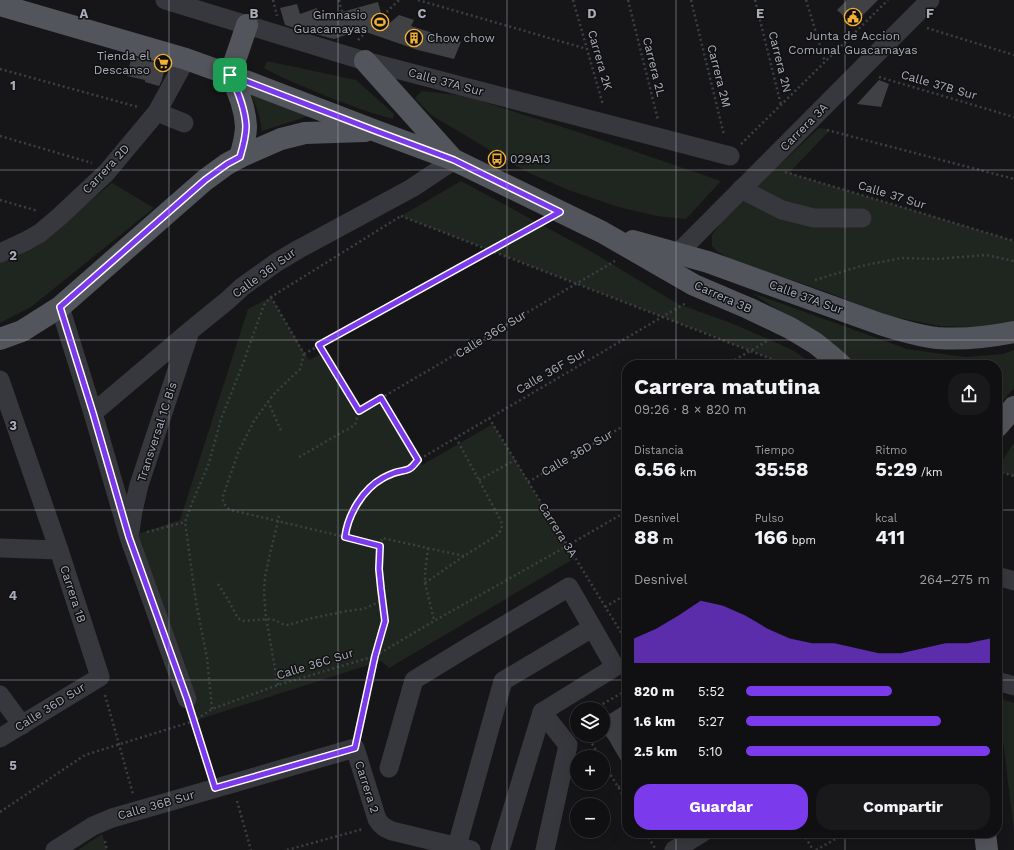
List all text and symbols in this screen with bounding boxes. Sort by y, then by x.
text: A [80,6,89,21]
text: B [250,6,259,21]
text: C [418,6,427,21]
text: D [587,6,597,21]
text: E [756,6,764,21]
text: F [926,6,934,21]
public building icon: Junta de Accion Comunal Guacamayas [843,7,863,27]
place label: Gimnasio Guacamayas [294,8,367,36]
sports icon: Gimnasio Guacamayas [370,12,390,32]
building icon: Chow chow [404,28,424,48]
street label: Carrera 2K [585,28,615,92]
place label: Junta de Accion Comunal Guacamayas [788,29,918,57]
street label: Carrera 2N [766,30,794,94]
place label: Chow chow [427,31,495,45]
street label: Carrera 2L [640,36,668,98]
street label: Carrera 2M [704,43,734,109]
place label: Tienda el Descanso [94,49,150,77]
supermarket icon: Tienda el Descanso [153,53,173,73]
pin [213,58,247,92]
icon: arrive [219,64,241,86]
street label: Calle 37A Sur [407,65,485,99]
street label: Calle 37B Sur [899,67,979,103]
text: 1 [10,78,16,93]
street label: Carrera 3A [777,100,831,154]
street label: Carrera 2D [80,141,132,197]
bus stop icon: 029A13 [487,149,507,169]
place label: 029A13 [510,152,551,166]
street label: Calle 37 Sur [856,178,928,212]
street label: Calle 36I Sur [229,245,299,301]
text: 2 [9,248,17,263]
street label: Calle 37A Sur [767,277,845,317]
street label: Carrera 3B [692,278,754,316]
street label: Calle 36G Sur [453,307,529,361]
street label: Calle 36F Sur [513,345,589,397]
button: share [948,373,990,415]
text: Carrera matutina [634,374,820,399]
street label: Transversal 1C Bis [134,380,180,484]
text: 09:26 · 8 × 820 m [634,402,746,417]
text: 3 [9,418,17,433]
street label: Calle 36D Sur [539,427,615,479]
text: Distancia [634,444,684,457]
text: Tiempo [755,444,794,457]
text: Ritmo [875,444,907,457]
text: 6.56 [634,457,676,481]
text: 35:58 [755,457,808,481]
text: 5:29 [875,457,917,481]
text: km [676,466,697,479]
text: /km [917,466,943,479]
street label: Carrera 3A [536,500,580,560]
text: Desnivel [634,512,679,525]
text: Pulso [755,512,784,525]
text: kcal [875,512,897,525]
text: 88 [634,525,659,549]
text: 166 [755,525,788,549]
text: 411 [875,525,905,549]
text: m [659,534,673,547]
text: bpm [788,534,816,547]
street label: Carrera 1B [57,564,89,624]
text: Desnivel [634,572,687,587]
text: 264–275 m [919,572,990,587]
text: 4 [9,588,18,603]
street label: Calle 36C Sur [275,646,355,682]
street label: Calle 36D Sur [12,680,88,734]
text: 820 m [634,684,674,699]
text: 5:52 [698,684,725,699]
map controls [570,702,610,838]
button: layers [570,702,610,742]
text: 1.6 km [634,714,675,729]
text: 5:27 [698,714,724,729]
text: 2.5 km [634,744,677,759]
text: 5:10 [698,744,723,759]
button: + [570,750,610,790]
text: 5 [9,758,17,773]
street label: Carrera 2 [352,759,382,815]
button: Guardar [634,784,808,830]
button: Compartir [816,784,990,830]
street label: Calle 36B Sur [116,787,196,823]
button: − [570,798,610,838]

